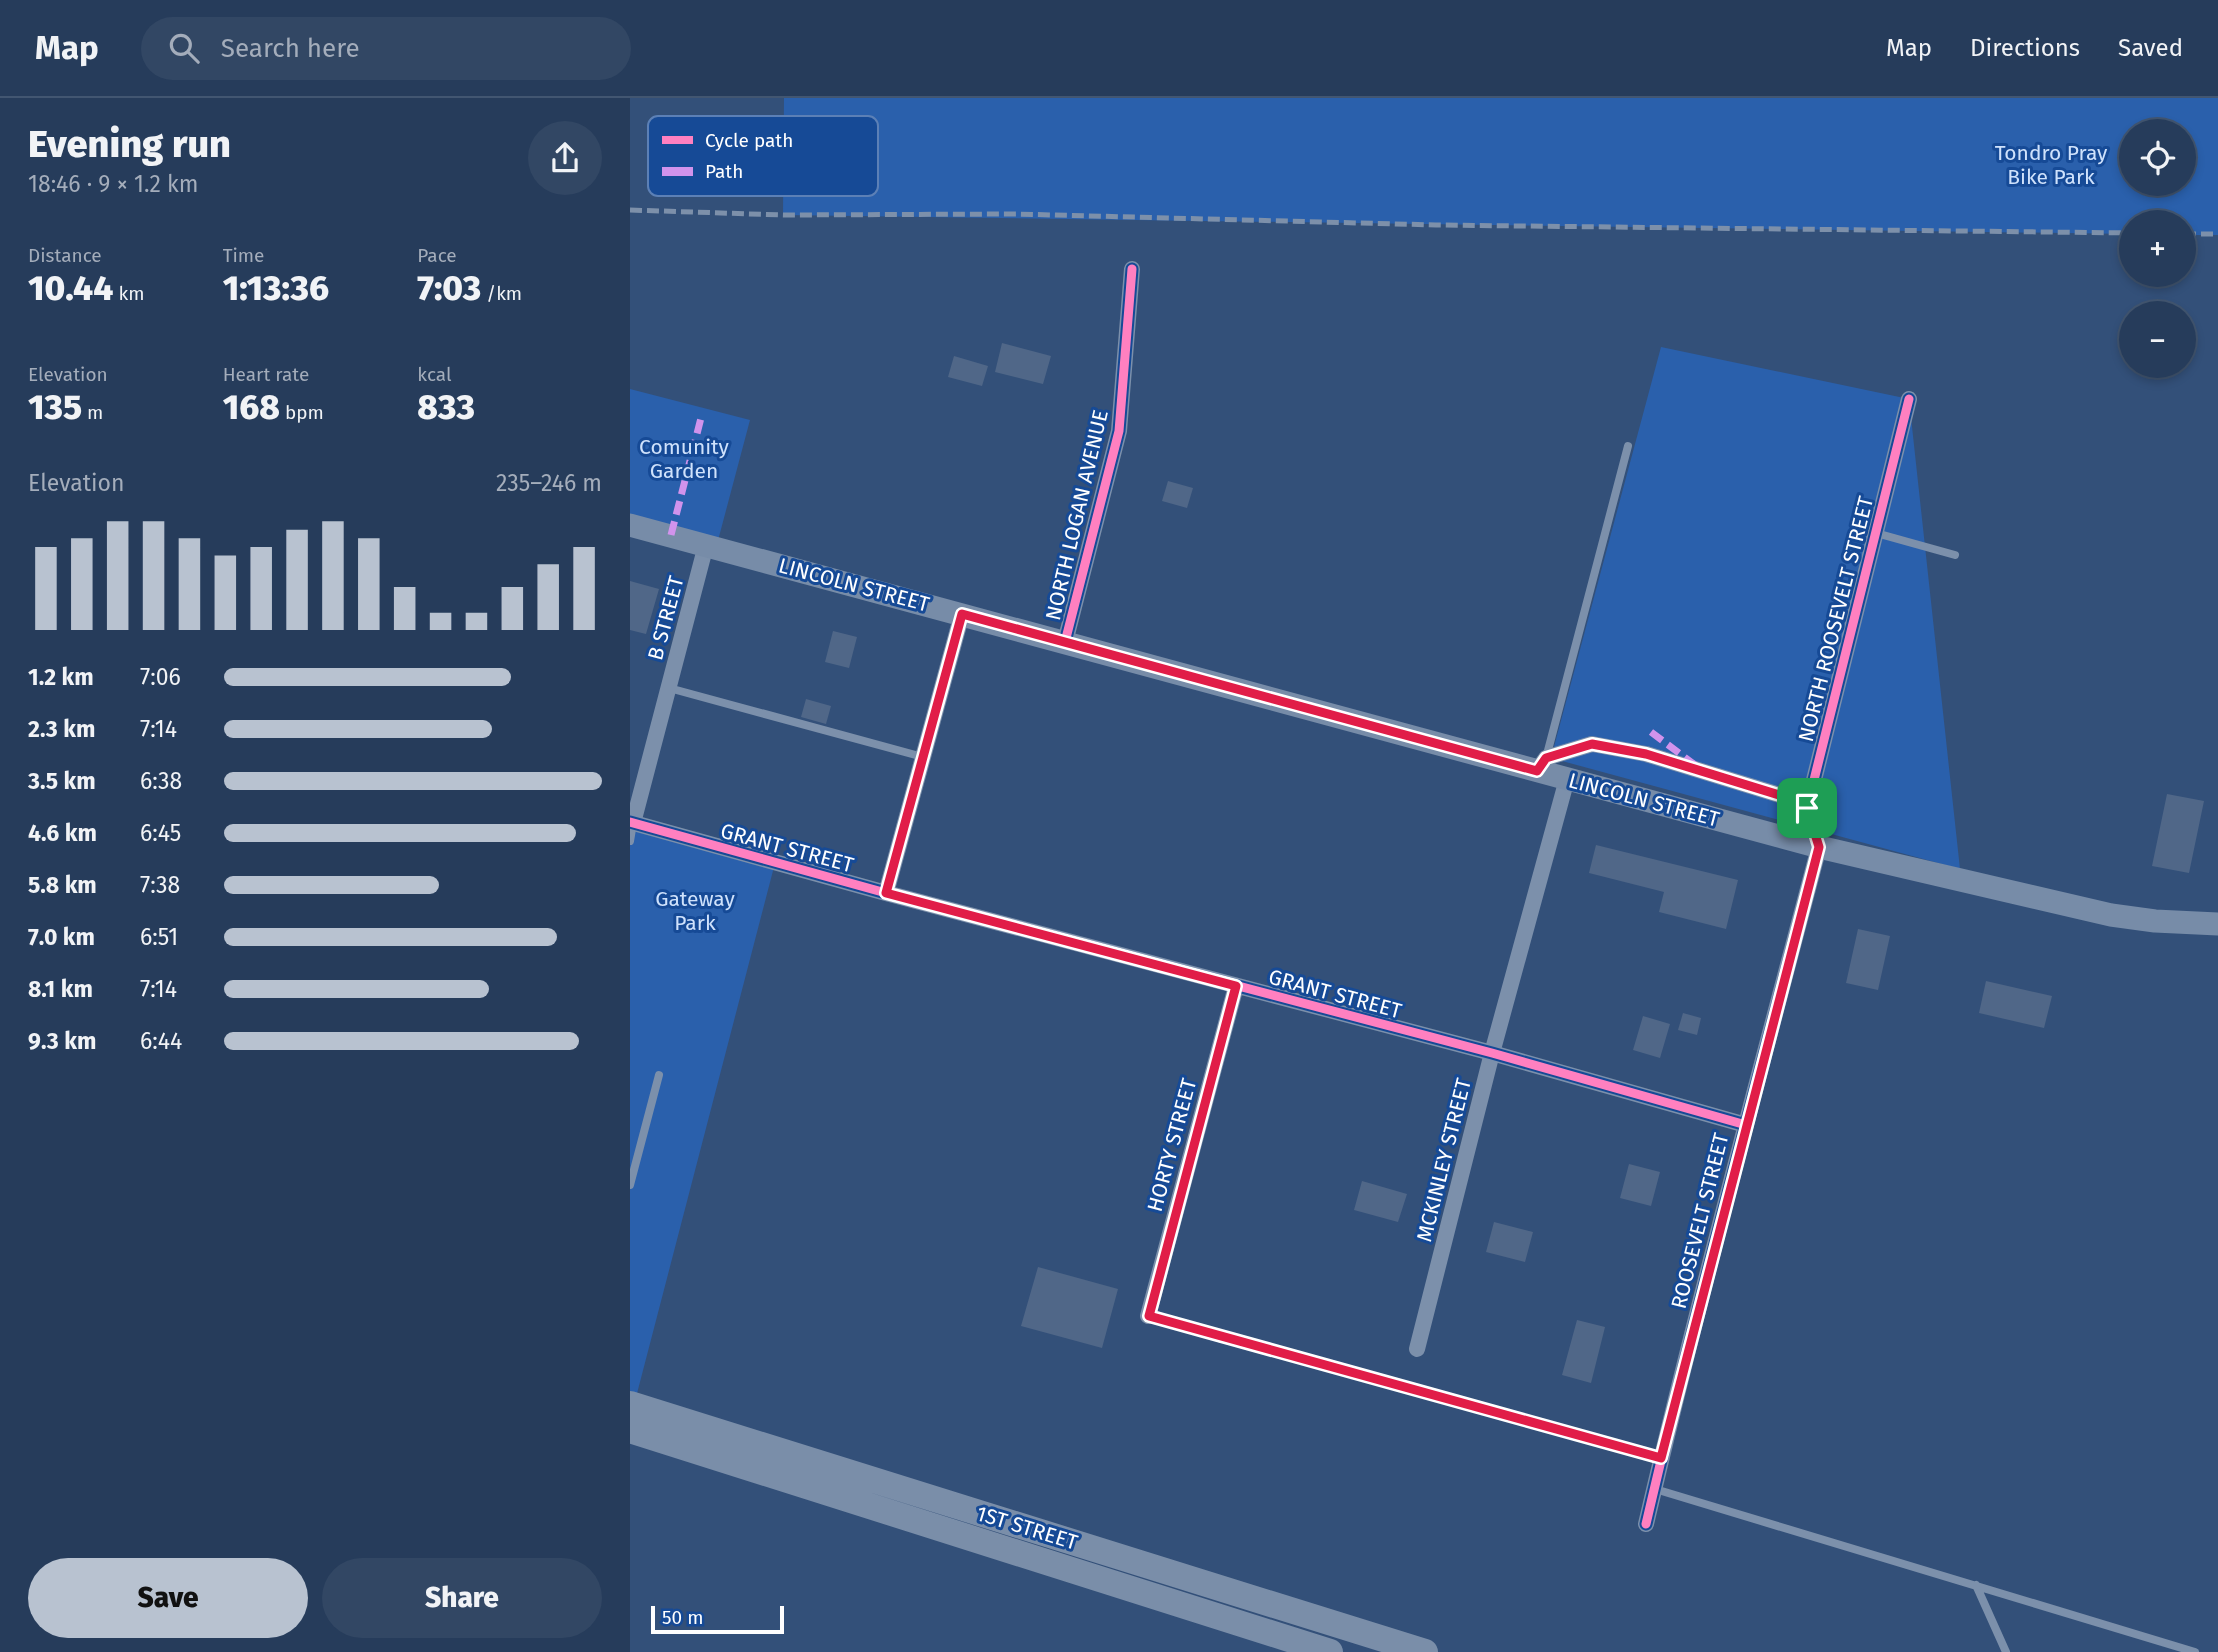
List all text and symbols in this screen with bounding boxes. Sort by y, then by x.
search box [141,17,631,80]
text: Map [35,28,99,68]
icon: search [165,29,203,67]
text: Search here [221,33,360,64]
text: Map [1886,34,1932,62]
text: Directions [1970,34,2080,62]
text: Saved [2118,34,2183,62]
legend [648,116,878,196]
map controls [2119,119,2196,378]
button: locate [2119,119,2196,196]
text: Evening run [28,121,231,167]
button: share [528,121,602,195]
text: Cycle path [705,129,793,152]
park label: Tondro Pray Bike Park [1995,140,2108,190]
text: Path [705,160,743,183]
text: 18:46 · 9 × 1.2 km [28,170,198,198]
button: + [2119,210,2196,287]
text: Distance [28,244,102,267]
text: Time [223,244,264,267]
text: Pace [417,244,457,267]
text: 10.44 [28,267,113,309]
text: 1:13:36 [223,267,329,309]
text: 7:03 [417,267,481,309]
text: km [113,282,144,305]
text: /km [481,282,522,305]
button: − [2119,301,2196,378]
text: Elevation [28,363,108,386]
text: Heart rate [223,363,309,386]
text: kcal [417,363,452,386]
text: 135 [28,386,82,428]
text: 168 [223,386,280,428]
text: 833 [417,386,475,428]
text: m [82,401,103,424]
text: bpm [280,401,324,424]
street label: NORTH LOGAN AVENUE [1040,407,1114,623]
park label: Comunity Garden [639,434,730,484]
text: Elevation [28,469,124,497]
text: 235–246 m [496,469,602,497]
street label: NORTH ROOSEVELT STREET [1793,493,1879,744]
street label: LINCOLN STREET [776,552,932,618]
street label: B STREET [642,573,690,663]
text: 1.2 km [28,663,94,691]
text: 7:06 [140,663,181,691]
text: 2.3 km [28,715,95,743]
text: 7:14 [140,715,177,743]
text: 3.5 km [28,767,96,795]
text: 6:38 [140,767,182,795]
street label: LINCOLN STREET [1566,767,1722,833]
pin [1777,778,1837,838]
icon: arrive [1788,789,1826,827]
street label: GRANT STREET [718,818,856,878]
text: 4.6 km [28,819,97,847]
text: 6:45 [140,819,181,847]
text: 5.8 km [28,871,97,899]
text: 7:38 [140,871,180,899]
park label: Gateway Park [655,886,735,936]
text: 7.0 km [28,923,95,951]
text: 6:51 [140,923,178,951]
street label: GRANT STREET [1266,964,1404,1024]
text: 8.1 km [28,975,93,1003]
text: 7:14 [140,975,177,1003]
text: 9.3 km [28,1027,96,1055]
text: 6:44 [140,1027,182,1055]
street label: HORTY STREET [1142,1075,1202,1215]
street label: MCKINLEY STREET [1411,1076,1477,1244]
street label: ROOSEVELT STREET [1666,1130,1734,1312]
street label: 1ST STREET [973,1500,1081,1556]
button: Save [28,1558,308,1638]
button: Share [322,1558,602,1638]
scale bar [651,1603,784,1635]
text: 50 m [662,1606,703,1629]

